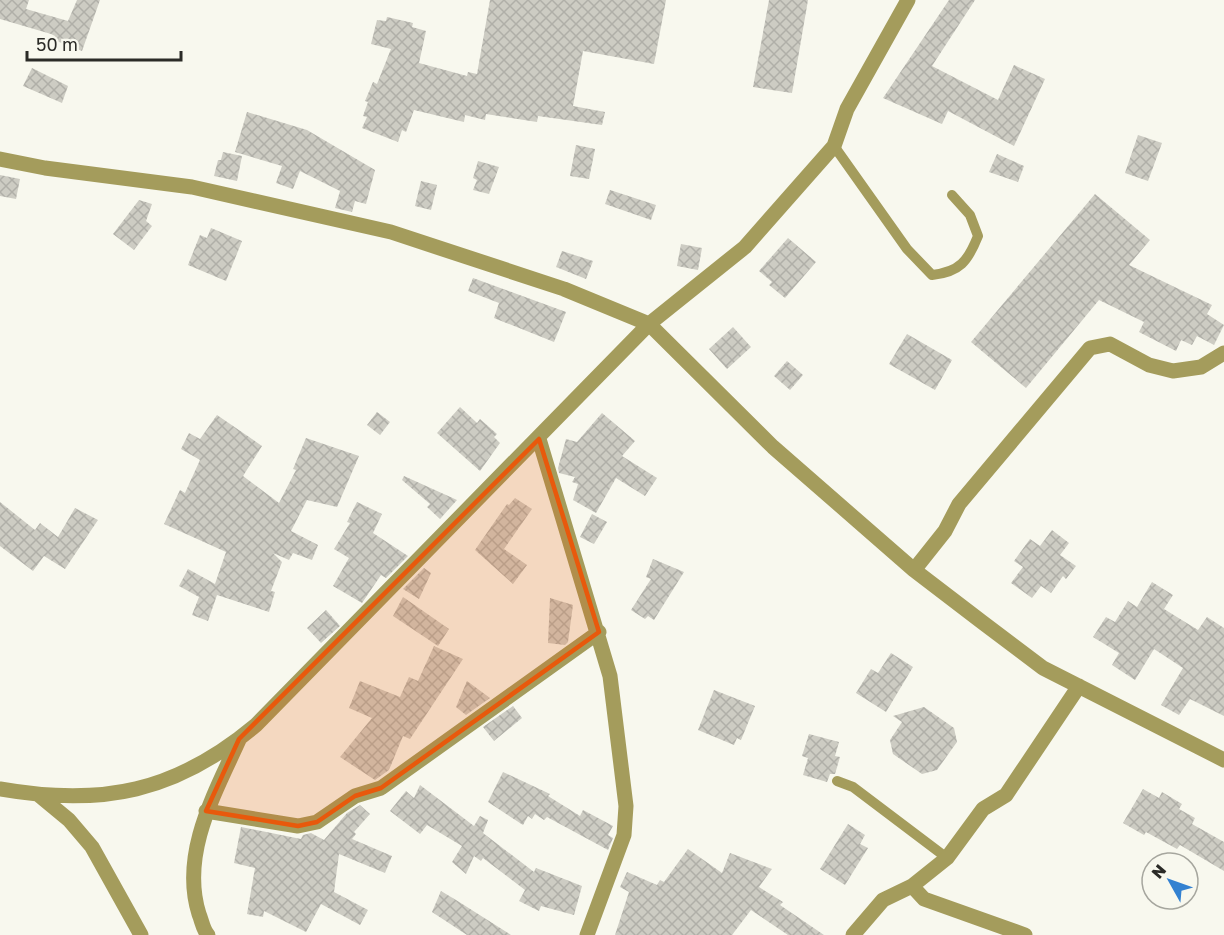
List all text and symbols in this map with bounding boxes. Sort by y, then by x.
scale bar [27,24,182,62]
text: 50 m [36,33,78,55]
north arrow [1140,851,1200,911]
text: N [1147,860,1170,882]

